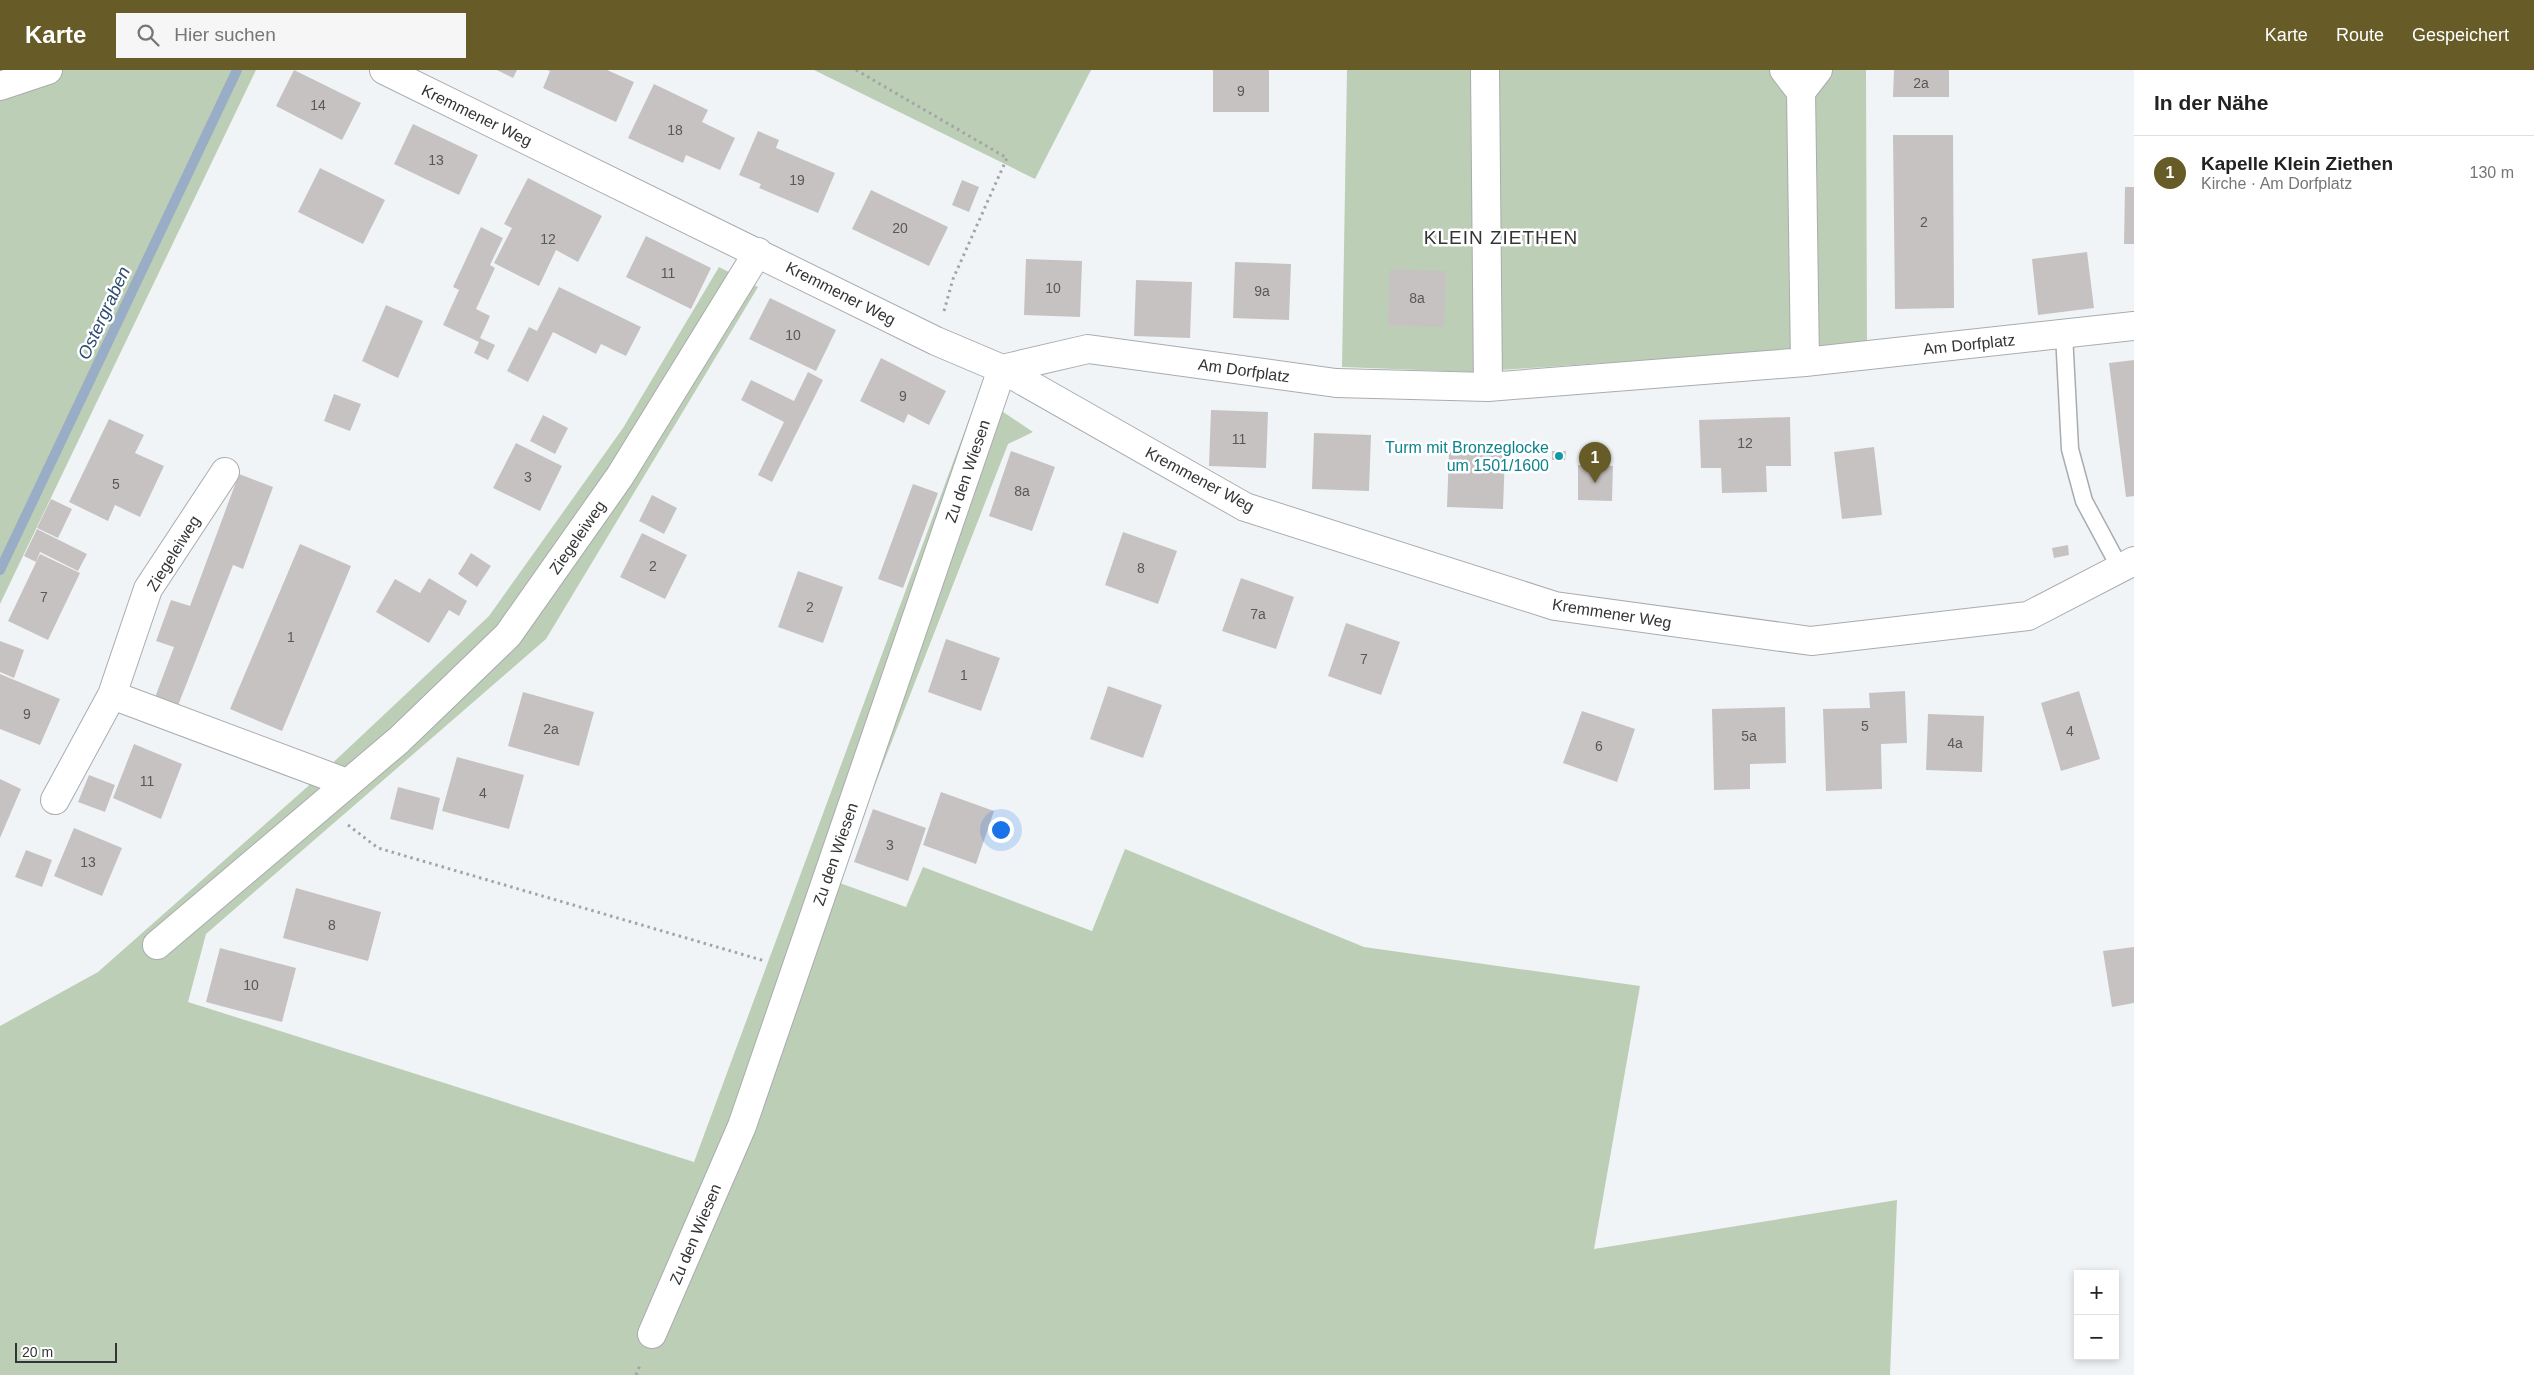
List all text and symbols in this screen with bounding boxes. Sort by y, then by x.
search box [116,13,466,58]
text: Karte [25,21,86,48]
icon: search [134,21,162,49]
text: Hier suchen [174,24,276,45]
text: Karte [2265,25,2308,45]
text: Route [2336,25,2384,45]
text: Gespeichert [2412,25,2509,45]
house number: 2a [1913,75,1929,91]
street label: Kremmener Weg [419,81,535,150]
house number: 9 [1237,83,1245,99]
text: In der Nähe [2154,91,2268,114]
house number: 14 [310,97,326,113]
house number: 18 [667,122,683,138]
house number: 13 [428,152,444,168]
text: Kapelle Klein Ziethen [2201,153,2393,174]
text: 1 [2166,164,2174,181]
text: 130 m [2470,164,2514,181]
house number: 19 [789,172,805,188]
text: Kirche · Am Dorfplatz [2201,175,2352,192]
house number: 2 [1920,214,1928,230]
house number: 20 [892,220,908,236]
district label: KLEIN ZIETHEN [1424,227,1578,248]
house number: 12 [540,231,556,247]
street label: Kremmener Weg [783,258,898,328]
water label: Ostergraben [74,263,134,363]
house number: 11 [661,265,675,281]
house number: 10 [1045,280,1061,296]
house number: 9a [1254,283,1270,299]
house number: 8a [1409,290,1425,306]
house number: 10 [785,327,801,343]
street label: Am Dorfplatz [1922,331,2016,358]
street label: Am Dorfplatz [1197,356,1291,385]
house number: 9 [899,388,907,404]
street label: Zu den Wiesen [942,418,993,525]
house number: 11 [1232,431,1246,447]
house number: 12 [1737,435,1753,451]
place label: Turm mit Bronzeglocke um 1501/1600 [1385,439,1549,474]
pin: 1 [1579,442,1611,483]
street label: Kremmener Weg [1143,444,1257,515]
marker: Turm mit Bronzeglocke um 1501/1600 [1553,450,1565,462]
house number: 3 [524,469,532,485]
house number: 5 [112,476,120,492]
house number: 8a [1014,483,1030,499]
street label: Ziegeleiweg [546,497,609,577]
street label: Ziegeleiweg [144,513,203,594]
house number: 2 [649,558,657,574]
house number: 8 [1137,560,1145,576]
house number: 7 [40,589,48,605]
street label: Kremmener Weg [1551,596,1673,631]
house number: 2 [806,599,814,615]
house number: 7a [1250,606,1266,622]
house number: 1 [287,629,295,645]
house number: 7 [1360,651,1368,667]
house number: 1 [960,667,968,683]
house number: 9 [23,706,31,722]
house number: 5 [1861,718,1869,734]
house number: 2a [543,721,559,737]
house number: 4 [2066,723,2074,739]
house number: 5a [1741,728,1757,744]
house number: 4a [1947,735,1963,751]
house number: 6 [1595,738,1603,754]
house number: 11 [140,773,154,789]
house number: 4 [479,785,487,801]
street label: Zu den Wiesen [810,801,861,908]
your location [988,817,1014,843]
house number: 3 [886,837,894,853]
house number: 13 [80,854,96,870]
house number: 8 [328,917,336,933]
house number: 10 [243,977,259,993]
street label: Zu den Wiesen [667,1181,724,1287]
map controls [2074,1270,2119,1360]
button: + [2074,1270,2119,1315]
button: − [2074,1315,2119,1360]
scale bar [15,1340,118,1363]
text: 20 m [22,1344,53,1360]

